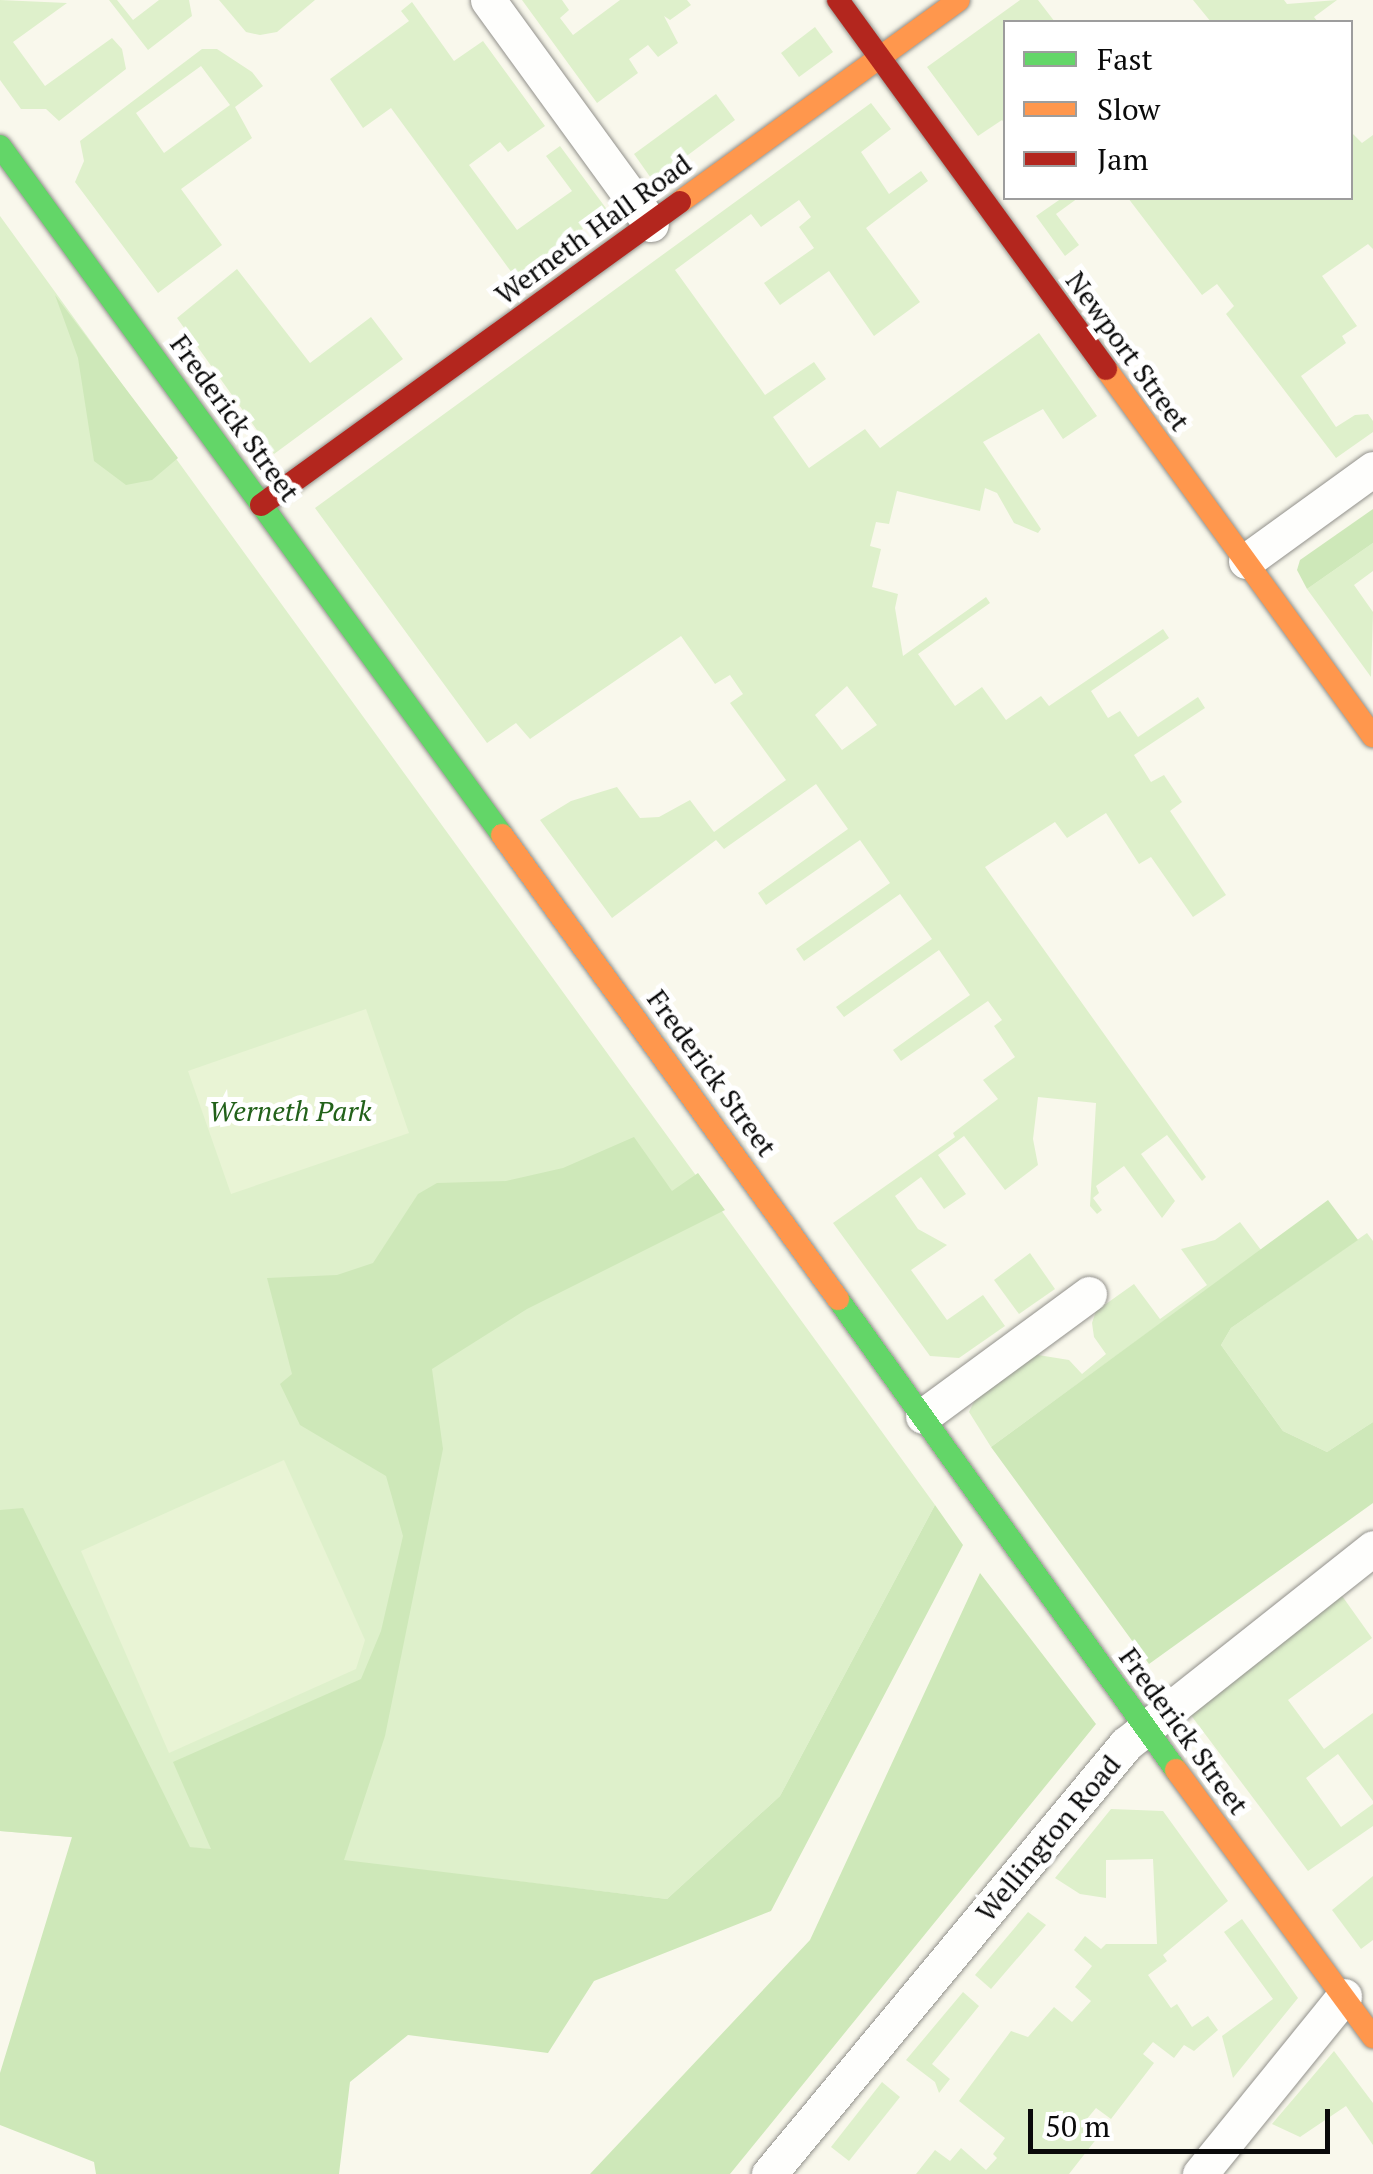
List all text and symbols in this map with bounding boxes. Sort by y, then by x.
legend [1003,20,1353,200]
text: Fast [1097,39,1153,79]
text: Slow [1097,89,1160,129]
text: Jam [1097,139,1148,179]
street label: Werneth Hall Road [488,147,698,311]
street label: Newport Street [1059,265,1197,437]
street label: Frederick Street [163,328,307,508]
street label: Frederick Street [640,983,784,1163]
park label: Werneth Park [208,1094,372,1128]
street label: Frederick Street [1112,1641,1256,1821]
street label: Wellington Road [969,1748,1127,1928]
scale bar [1033,2089,1336,2151]
text: 50 m [1045,2106,1110,2146]

